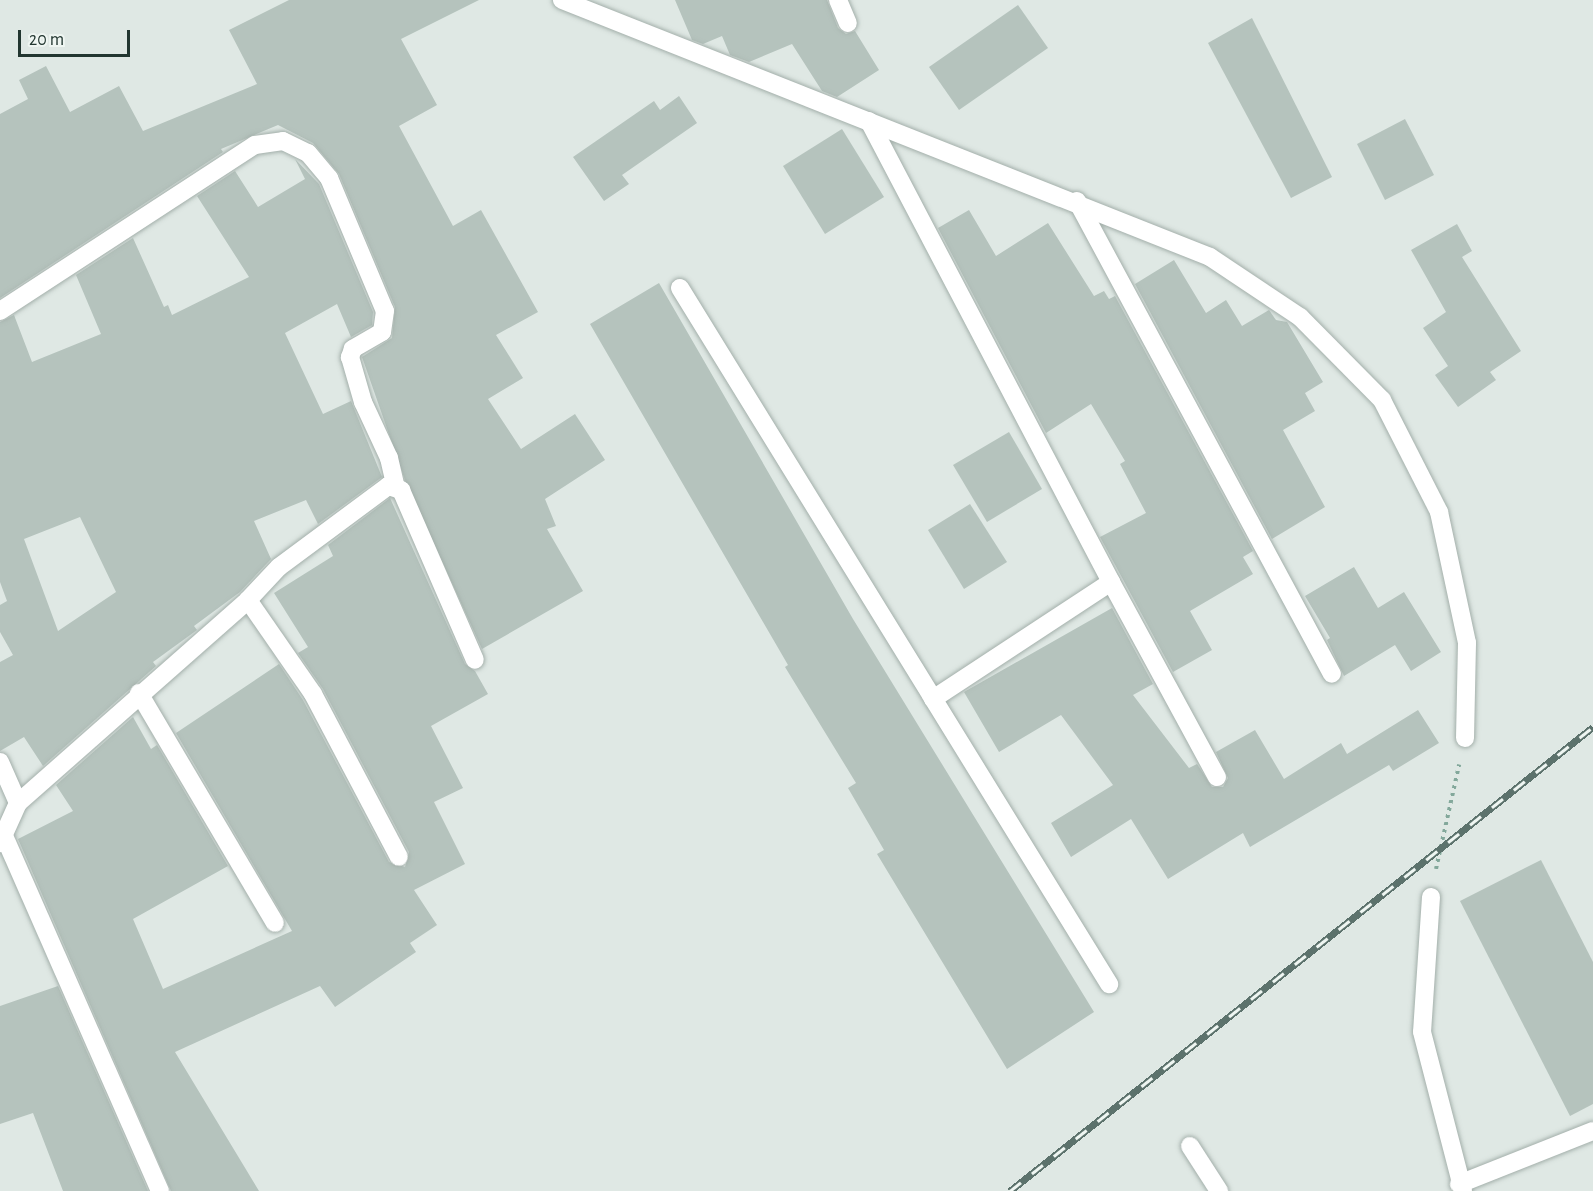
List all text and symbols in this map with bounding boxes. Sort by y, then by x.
scale bar [21,18,134,56]
text: 20 m [29,31,64,49]

